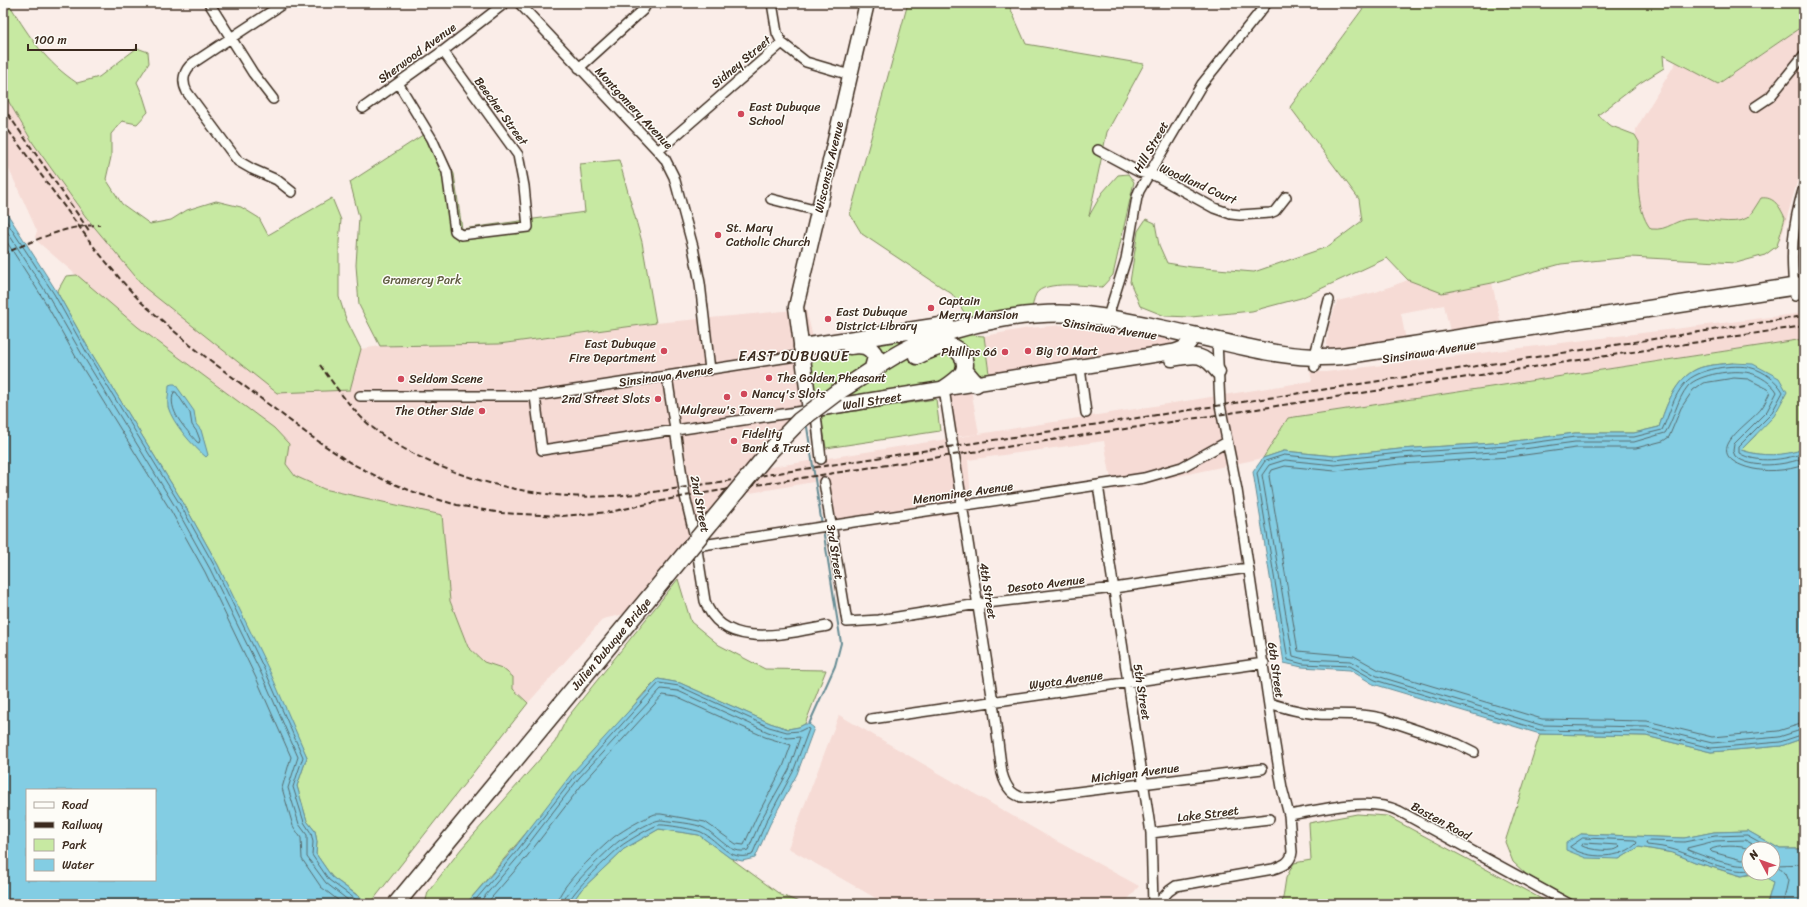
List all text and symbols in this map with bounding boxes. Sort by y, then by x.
street label: Sherwood Avenue [373,17,461,89]
scale bar [28,26,136,52]
text: 100 m [34,29,67,51]
street label: Sidney Street [706,29,777,94]
street label: Montgomery Avenue [589,61,679,155]
street label: Beecher Street [468,72,534,151]
place label: East Dubuque School [749,96,820,132]
marker: East Dubuque School [736,109,746,119]
street label: Hill Street [1127,117,1175,177]
street label: Wisconsin Avenue [808,119,850,215]
street label: Woodland Court [1156,157,1241,211]
place label: St. Mary Catholic Church [726,217,810,253]
marker: St. Mary Catholic Church [713,230,723,240]
park label: Gramercy Park [383,269,462,291]
place label: Captain Merry Mansion [939,290,1019,326]
place label: East Dubuque District Library [836,301,918,337]
marker: Captain Merry Mansion [926,303,936,313]
street label: Sinsinawa Avenue [1061,312,1159,346]
marker: East Dubuque District Library [823,314,833,324]
place label: East Dubuque Fire Department [569,333,656,369]
street label: Sinsinawa Avenue [1380,334,1478,370]
place label: Big 10 Mart [1036,340,1098,362]
place label: Phillips 66 [941,341,997,363]
district label: EAST DUBUQUE [738,344,850,369]
marker: East Dubuque Fire Department [659,346,669,356]
marker: Big 10 Mart [1023,346,1033,356]
marker: Phillips 66 [1000,347,1010,357]
street label: Sinsinawa Avenue [617,359,715,393]
place label: The Golden Pheasant [777,367,886,389]
place label: Seldom Scene [409,368,483,390]
marker: The Golden Pheasant [764,373,774,383]
marker: Seldom Scene [396,374,406,384]
place label: Nancy's Slots [752,383,826,405]
street label: Wall Street [841,385,903,417]
place label: 2nd Street Slots [562,388,650,410]
marker: Nancy's Slots [739,389,749,399]
marker: Mulgrew's Tavern [722,392,732,402]
marker: 2nd Street Slots [653,394,663,404]
place label: Mulgrew's Tavern [681,399,774,421]
place label: The Other Side [395,400,474,422]
marker: The Other Side [477,406,487,416]
place label: Fidelity Bank & Trust [742,423,810,459]
marker: Fidelity Bank & Trust [729,436,739,446]
street label: 2nd Street [684,474,716,534]
street label: Menominee Avenue [911,475,1015,511]
street label: 3rd Street [820,523,850,581]
street label: 4th Street [973,561,1003,621]
street label: Desoto Avenue [1006,568,1086,600]
street label: Julien Dubuque Bridge [565,592,657,696]
street label: 6th Street [1261,641,1291,699]
street label: 5th Street [1127,662,1157,722]
street label: Wyota Avenue [1028,664,1104,696]
street label: Michigan Avenue [1090,757,1181,789]
legend [26,789,156,881]
text: Road [62,794,89,816]
street label: Basten Road [1407,795,1477,847]
street label: Lake Street [1176,799,1240,829]
text: Railway [62,814,103,836]
text: Park [62,834,87,856]
north arrow [1741,841,1781,881]
text: N [1744,845,1764,865]
text: Water [62,854,95,876]

